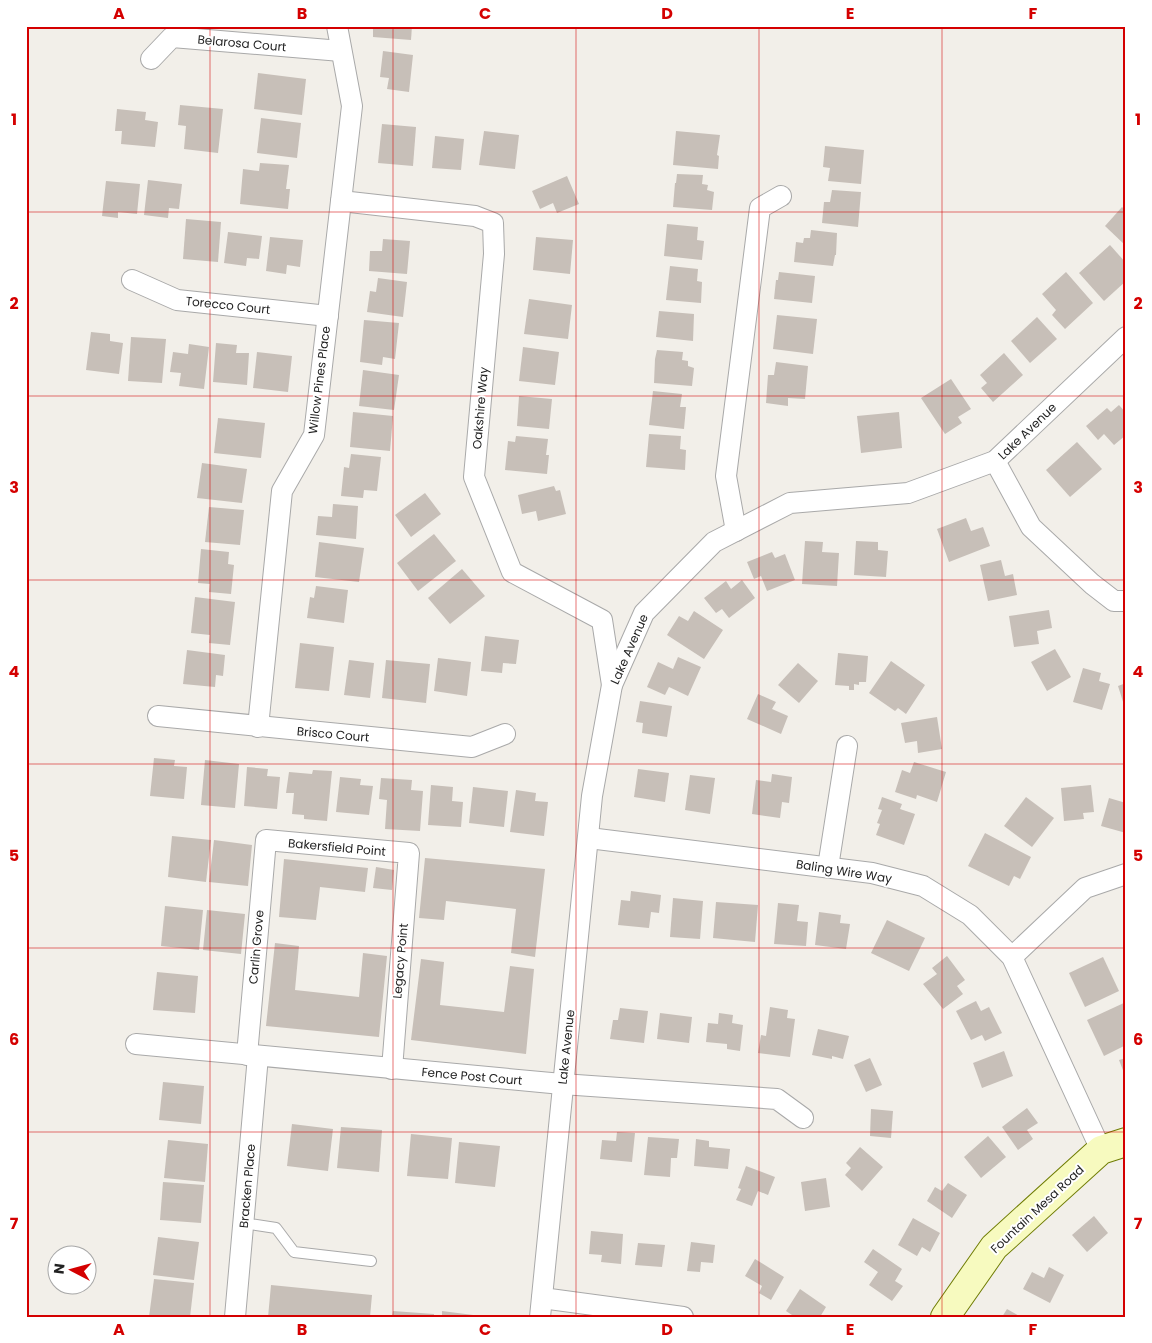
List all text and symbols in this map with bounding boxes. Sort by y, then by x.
text: A [113,2,125,25]
text: B [297,2,307,25]
text: C [479,2,491,25]
text: D [661,2,673,25]
text: E [846,2,854,25]
text: F [1029,2,1038,25]
street label: Belarosa Court [197,31,287,55]
text: 1 [11,108,17,131]
text: 1 [1135,108,1141,131]
text: 2 [9,292,19,315]
street label: Torecco Court [185,292,271,318]
text: 2 [1133,292,1143,315]
street label: Willow Pines Place [304,325,334,435]
street label: Oakshire Way [468,366,492,450]
street label: Lake Avenue [994,399,1060,463]
text: 3 [9,476,19,499]
text: 3 [1133,476,1143,499]
street label: Lake Avenue [606,611,652,687]
text: 4 [9,660,20,683]
text: 4 [1133,660,1144,683]
street label: Brisco Court [296,722,370,746]
street label: Bakersfield Point [287,834,387,860]
text: 5 [9,844,19,867]
text: 5 [1133,844,1143,867]
street label: Baling Wire Way [795,855,893,887]
street label: Carlin Grove [244,909,268,985]
street label: Legacy Point [388,923,412,999]
street label: Lake Avenue [554,1009,578,1085]
text: 6 [9,1028,19,1051]
text: 6 [1133,1028,1143,1051]
street label: Fence Post Court [421,1063,523,1089]
street label: Bracken Place [235,1143,259,1229]
street label: Fountain Mesa Road [987,1161,1087,1257]
text: 7 [10,1212,19,1235]
text: 7 [1134,1212,1143,1235]
north arrow [48,1246,98,1296]
text: N [49,1262,70,1275]
text: A [113,1318,125,1341]
text: B [297,1318,307,1341]
text: C [479,1318,491,1341]
text: D [661,1318,673,1341]
text: E [846,1318,854,1341]
text: F [1029,1318,1038,1341]

